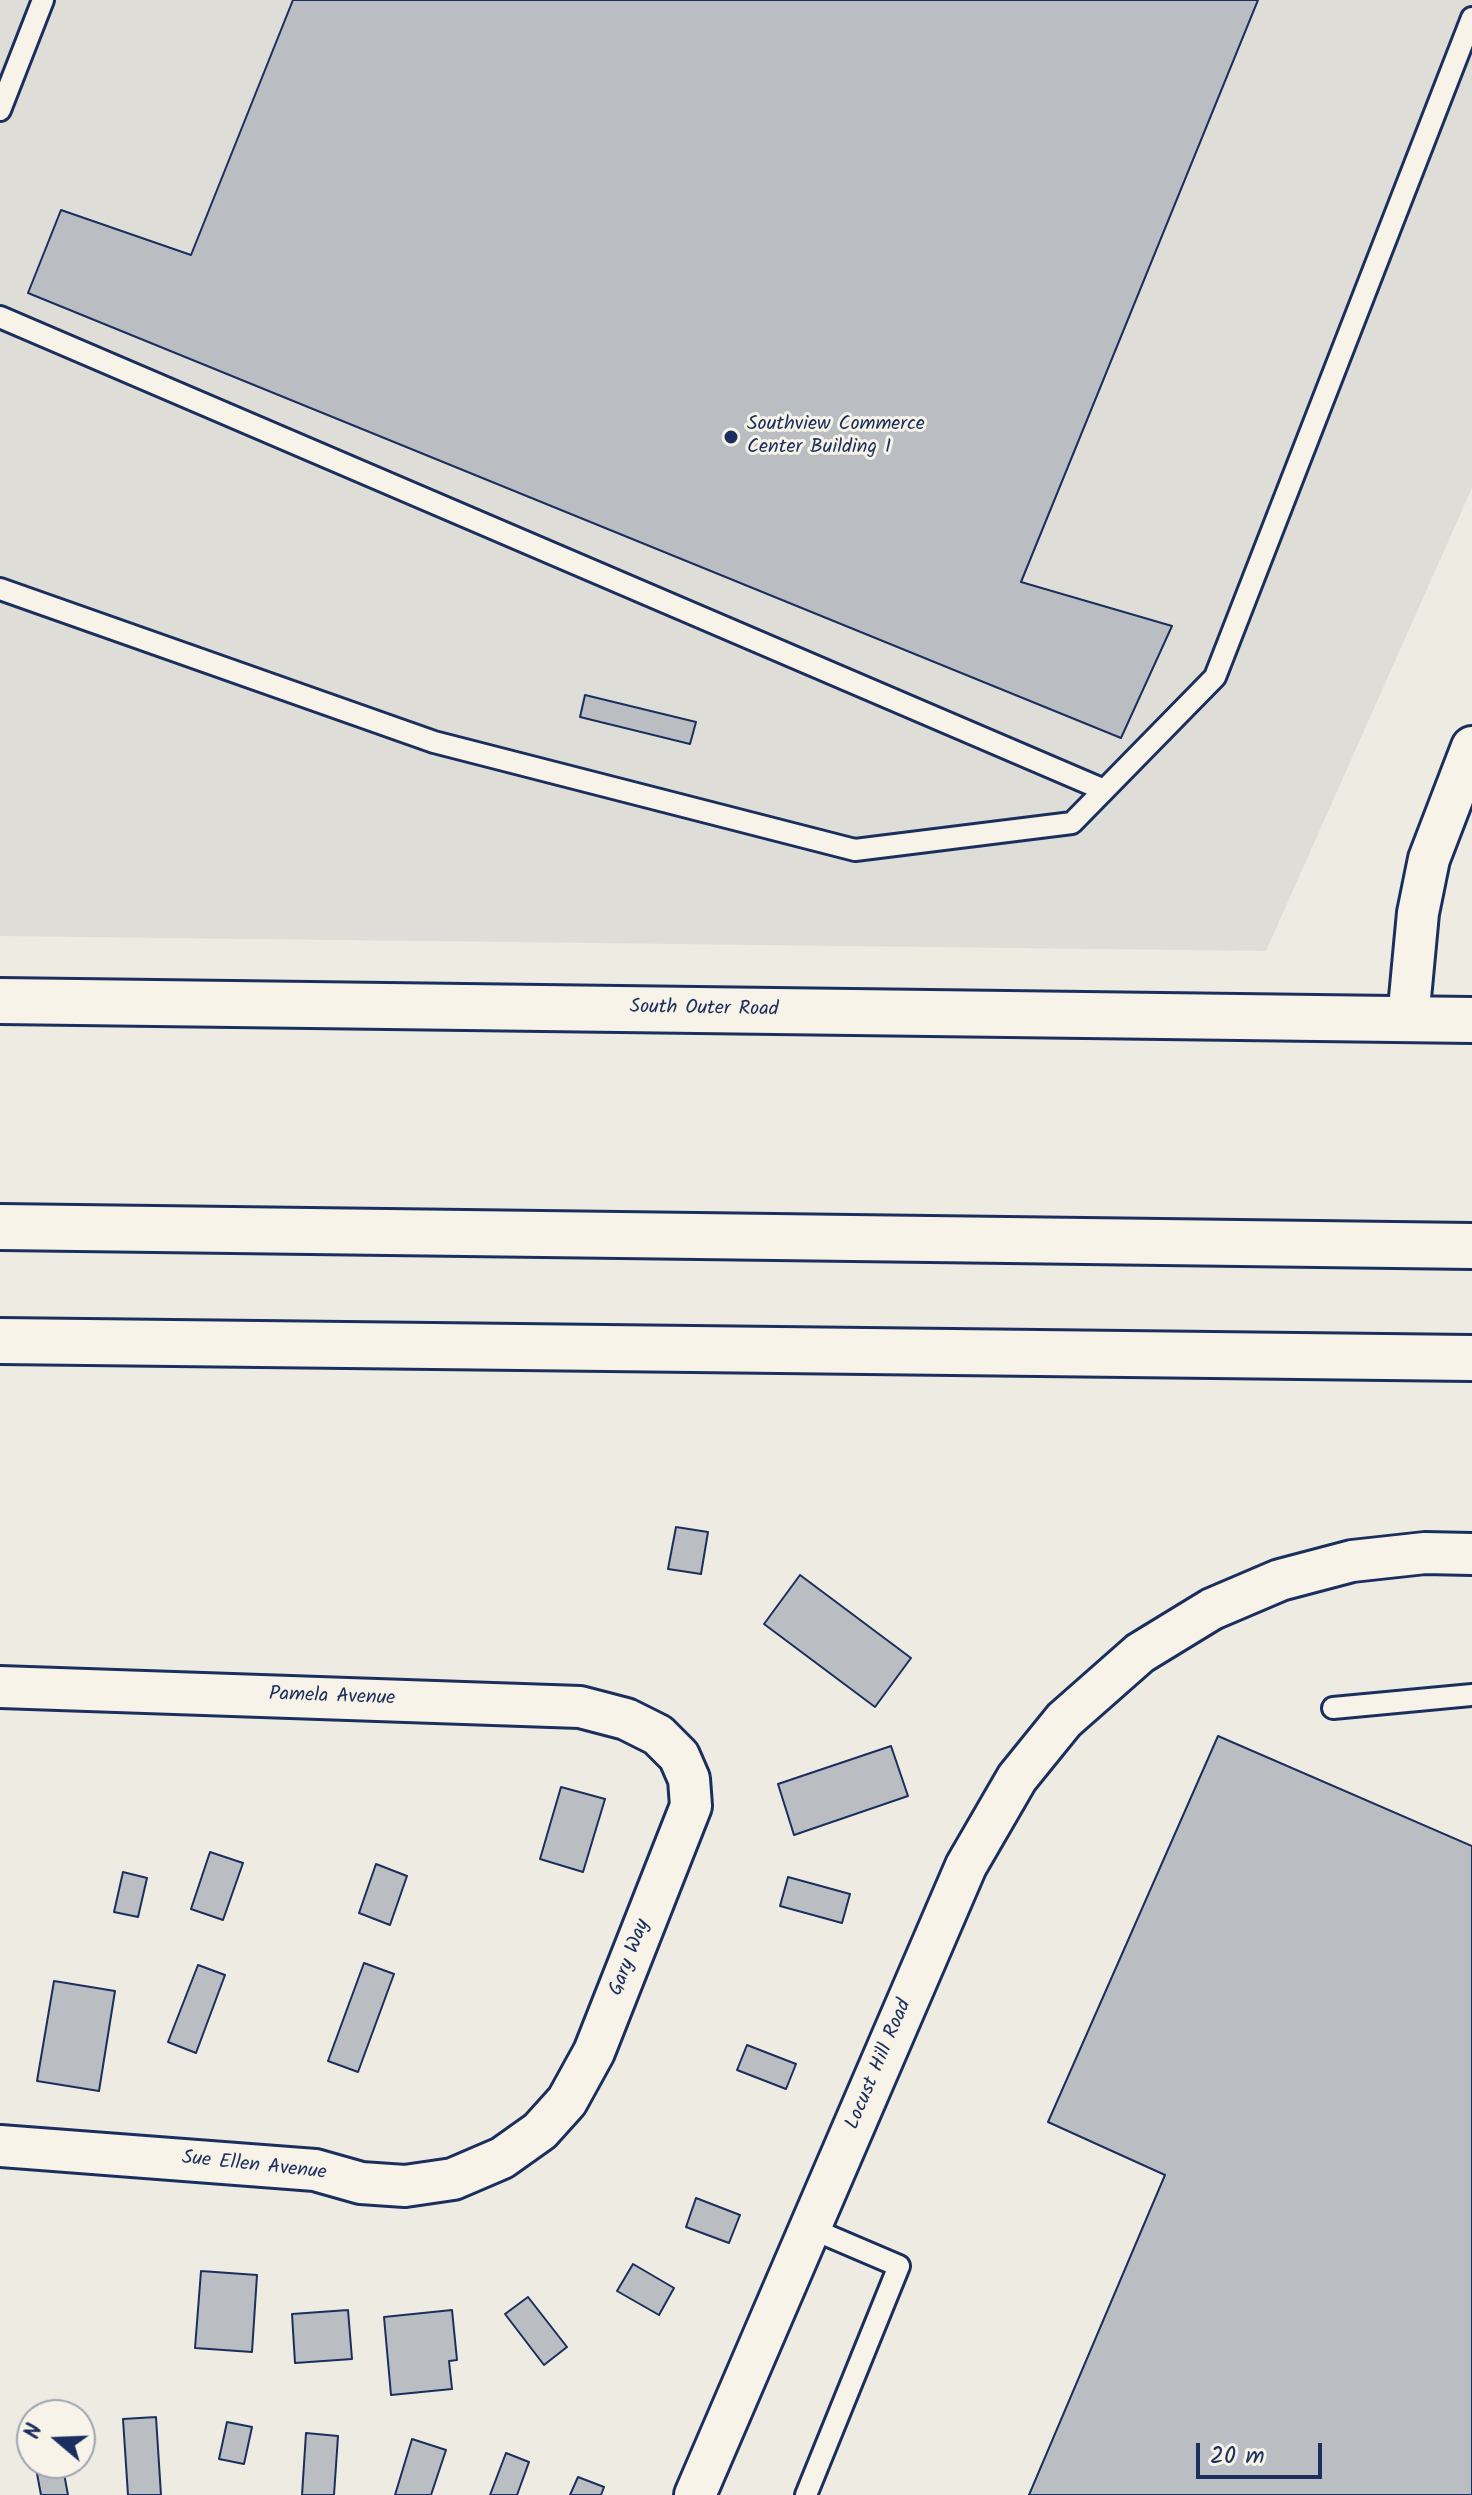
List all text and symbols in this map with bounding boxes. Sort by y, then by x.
place label: Southview Commerce Center Building I [747,414,925,461]
marker: Southview Commerce Center Building I [722,428,740,446]
street label: South Outer Road [629,997,779,1023]
street label: Pamela Avenue [268,1684,396,1712]
street label: Gary Way [605,1916,657,2000]
street label: Locust Hill Road [842,1996,918,2134]
street label: Sue Ellen Avenue [180,2147,328,2187]
north arrow [16,2399,96,2479]
text: N [16,2419,54,2444]
scale bar [1200,2427,1326,2477]
text: 20 m [1210,2437,1265,2476]

